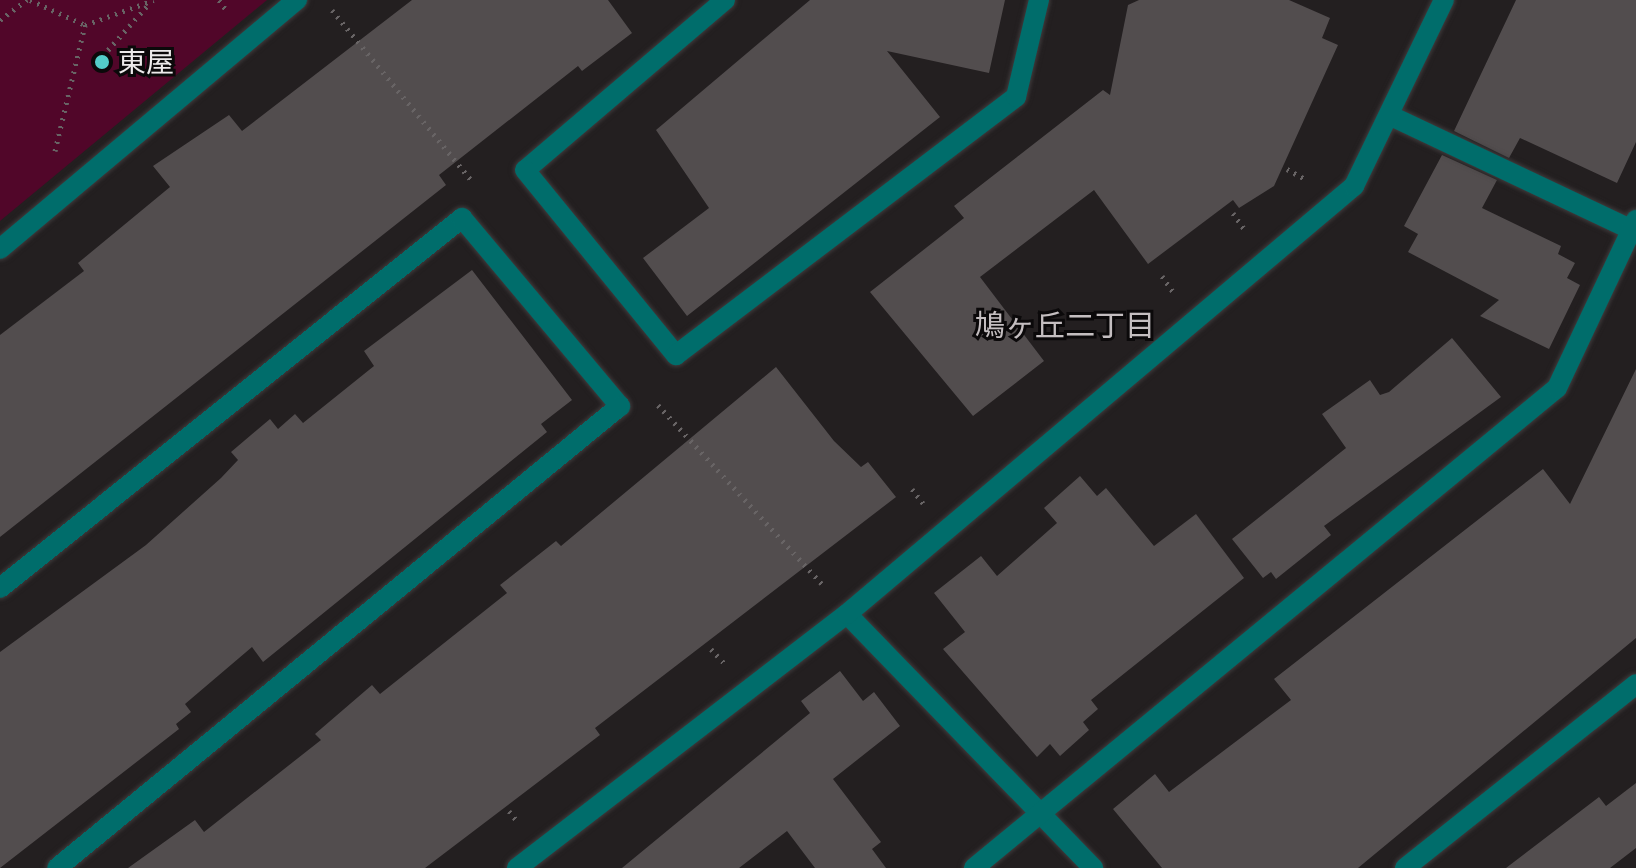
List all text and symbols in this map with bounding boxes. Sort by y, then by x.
place label: 東屋 [118,45,174,79]
marker: 東屋 [93,53,111,71]
district label: 鳩ヶ丘二丁目 [975,308,1155,344]

